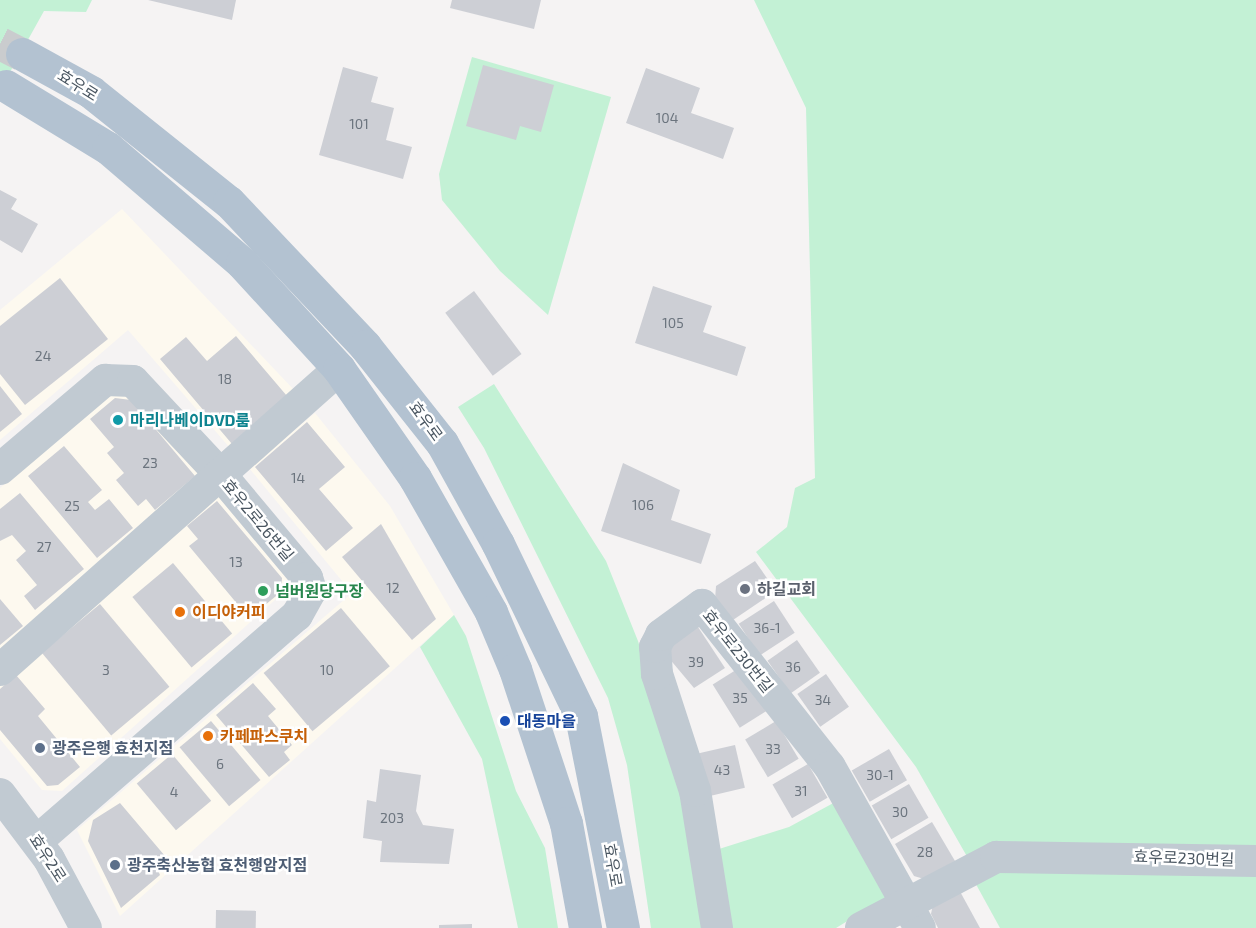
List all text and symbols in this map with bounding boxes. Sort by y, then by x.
street label: 효우로 [54,65,102,105]
house number: 104 [656,110,678,126]
house number: 101 [349,116,369,132]
house number: 105 [662,315,684,331]
house number: 24 [35,348,51,364]
house number: 18 [218,371,232,387]
street label: 효우로 [405,397,447,445]
place label: 마리나베이DVD룸 [130,410,250,430]
marker: 마리나베이DVD룸 [111,413,125,427]
house number: 23 [142,455,158,471]
house number: 14 [291,470,305,486]
street label: 효우2로26번길 [218,475,298,565]
house number: 106 [632,497,654,513]
house number: 25 [64,498,80,514]
house number: 27 [36,539,52,555]
house number: 13 [229,554,243,570]
place label: 하길교회 [757,579,816,599]
house number: 12 [386,580,400,596]
place label: 넘버원당구장 [275,581,363,601]
marker: 하길교회 [738,582,752,596]
marker: 넘버원당구장 [256,584,270,598]
place label: 이디야커피 [192,602,266,622]
marker: 이디야커피 [173,605,187,619]
street label: 효우로230번길 [699,606,777,696]
house number: 36-1 [753,620,781,636]
house number: 39 [688,654,704,670]
house number: 36 [785,659,801,675]
house number: 3 [102,662,110,678]
house number: 10 [320,662,334,678]
house number: 35 [732,690,748,706]
house number: 34 [815,692,831,708]
place label: 대동마을 [517,711,576,731]
marker: 대동마을 [498,714,512,728]
place label: 카페파스쿠치 [220,726,308,746]
marker: 카페파스쿠치 [201,729,215,743]
place label: 광주은행 효천지점 [52,738,173,758]
marker: 광주은행 효천지점 [33,741,47,755]
house number: 33 [765,741,781,757]
house number: 6 [216,756,224,772]
house number: 43 [714,762,730,778]
house number: 30-1 [866,767,894,783]
house number: 31 [794,783,808,799]
house number: 4 [170,784,178,800]
house number: 30 [892,804,908,820]
house number: 203 [380,810,404,826]
street label: 효우2로 [25,830,71,886]
street label: 효우로 [600,842,626,888]
house number: 28 [917,844,933,860]
street label: 효우로230번길 [1133,847,1235,869]
place label: 광주축산농협 효천행암지점 [127,855,307,875]
marker: 광주축산농협 효천행암지점 [108,858,122,872]

